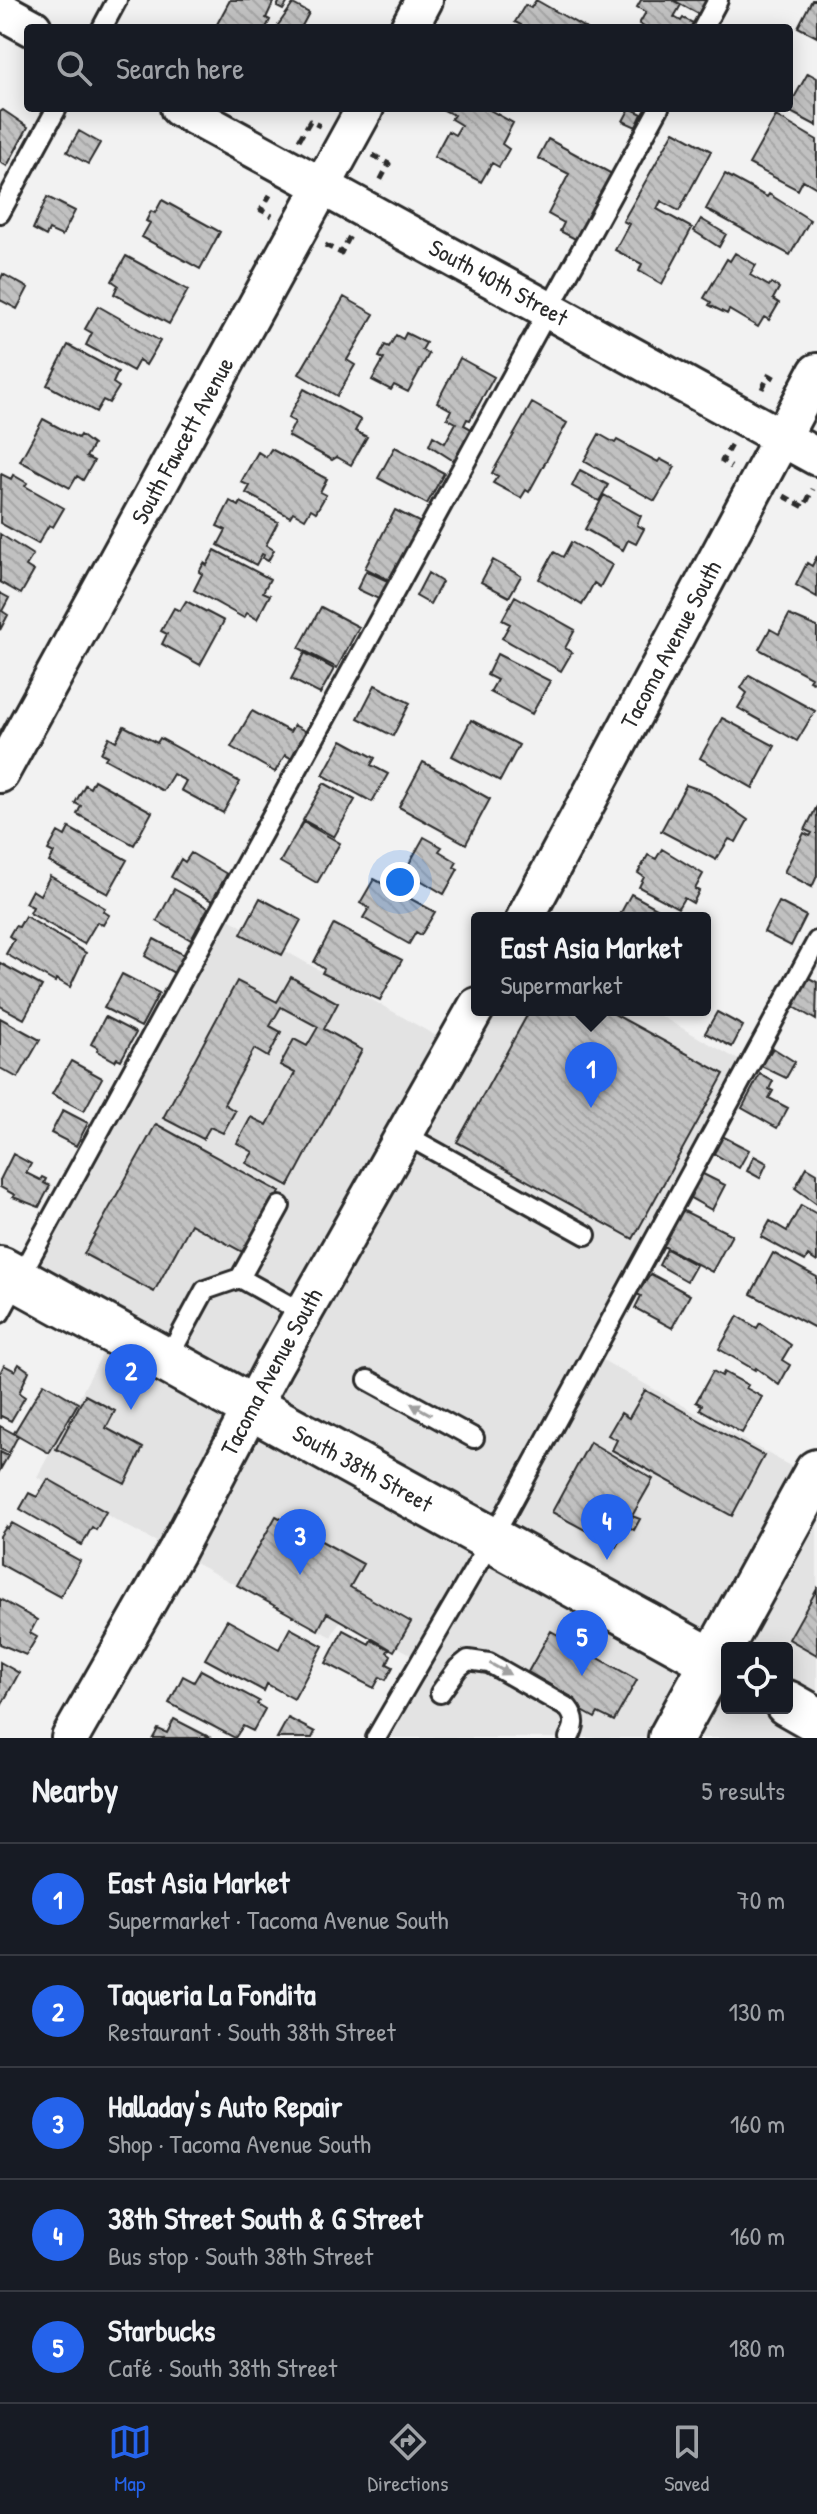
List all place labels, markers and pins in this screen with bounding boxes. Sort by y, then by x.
pin: 1 [565,1042,617,1108]
pin: 2 [105,1344,157,1410]
pin: 4 [581,1494,633,1560]
pin: 3 [274,1509,326,1575]
pin: 5 [556,1610,608,1676]

